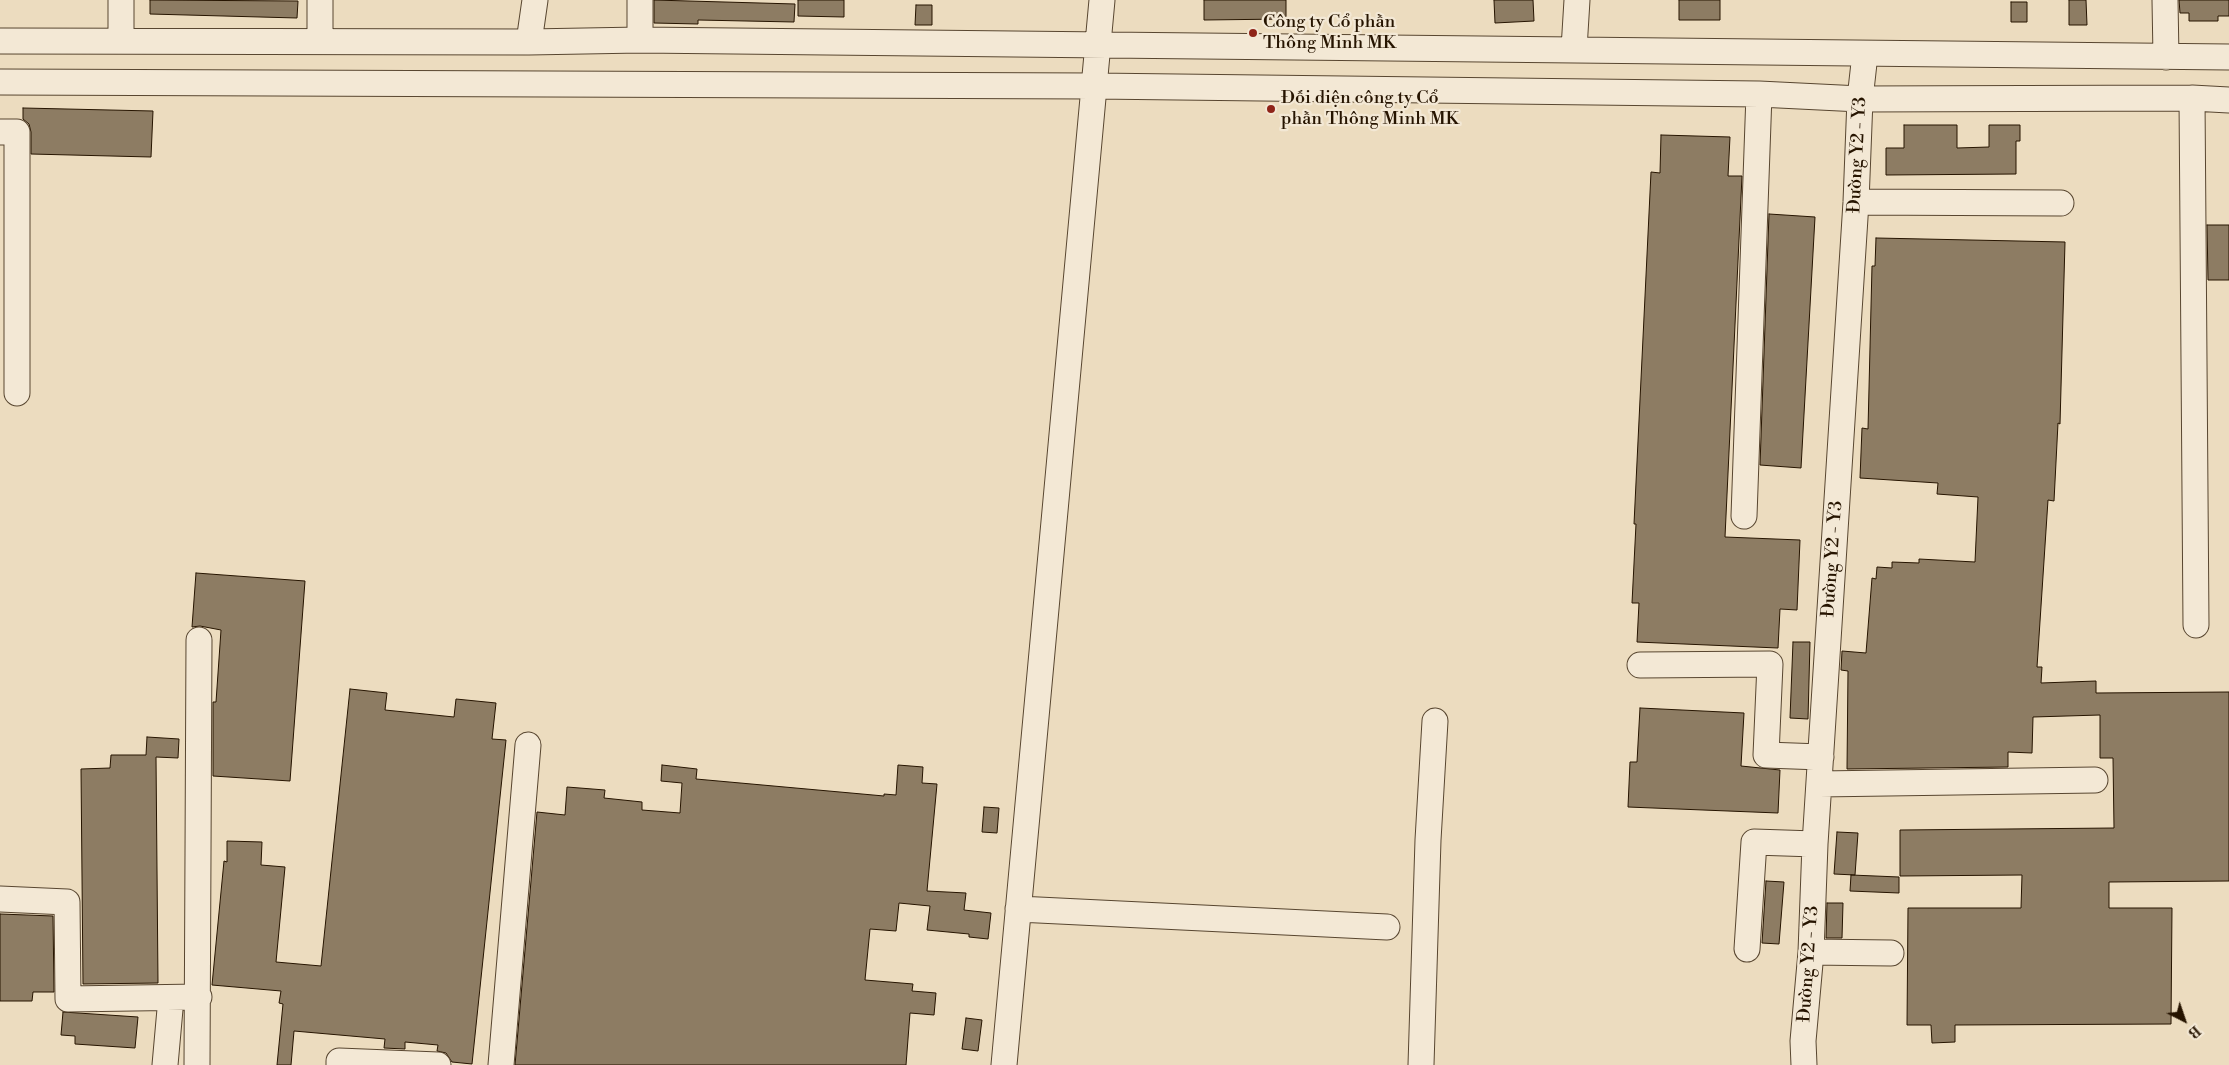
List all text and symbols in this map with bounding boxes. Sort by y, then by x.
place label: Công ty Cổ phần Thông Minh MK [1263,12,1396,54]
marker: Công ty Cổ phần Thông Minh MK [1247,27,1259,39]
place label: Đối diện công ty Cổ phần Thông Minh MK [1281,88,1459,130]
street label: Đường Y2 - Y3 [1844,96,1872,214]
marker: Đối diện công ty Cổ phần Thông Minh MK [1265,103,1277,115]
street label: Đường Y2 - Y3 [1818,500,1848,618]
street label: Đường Y2 - Y3 [1794,905,1824,1023]
north arrow [2159,995,2209,1045]
text: B [2184,1021,2204,1042]

